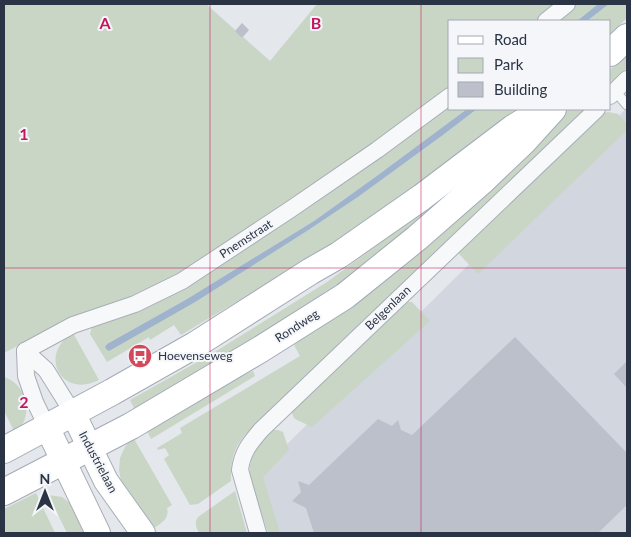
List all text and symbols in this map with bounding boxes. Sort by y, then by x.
text: A [98,13,111,32]
text: B [311,13,321,32]
legend [448,20,611,110]
text: Road [494,30,527,48]
text: Park [494,55,524,73]
text: Building [494,80,547,98]
text: 1 [19,124,29,143]
street label: Pnemstraat [217,216,276,261]
street label: Belgenlaan [362,282,414,333]
street label: Rondweg [272,306,321,345]
bus stop icon: Hoevenseweg [127,343,153,369]
place label: Hoevenseweg [158,348,232,363]
text: 2 [19,392,29,411]
street label: Industrielaan [76,428,121,495]
north arrow [20,467,70,517]
text: N [40,470,50,487]

